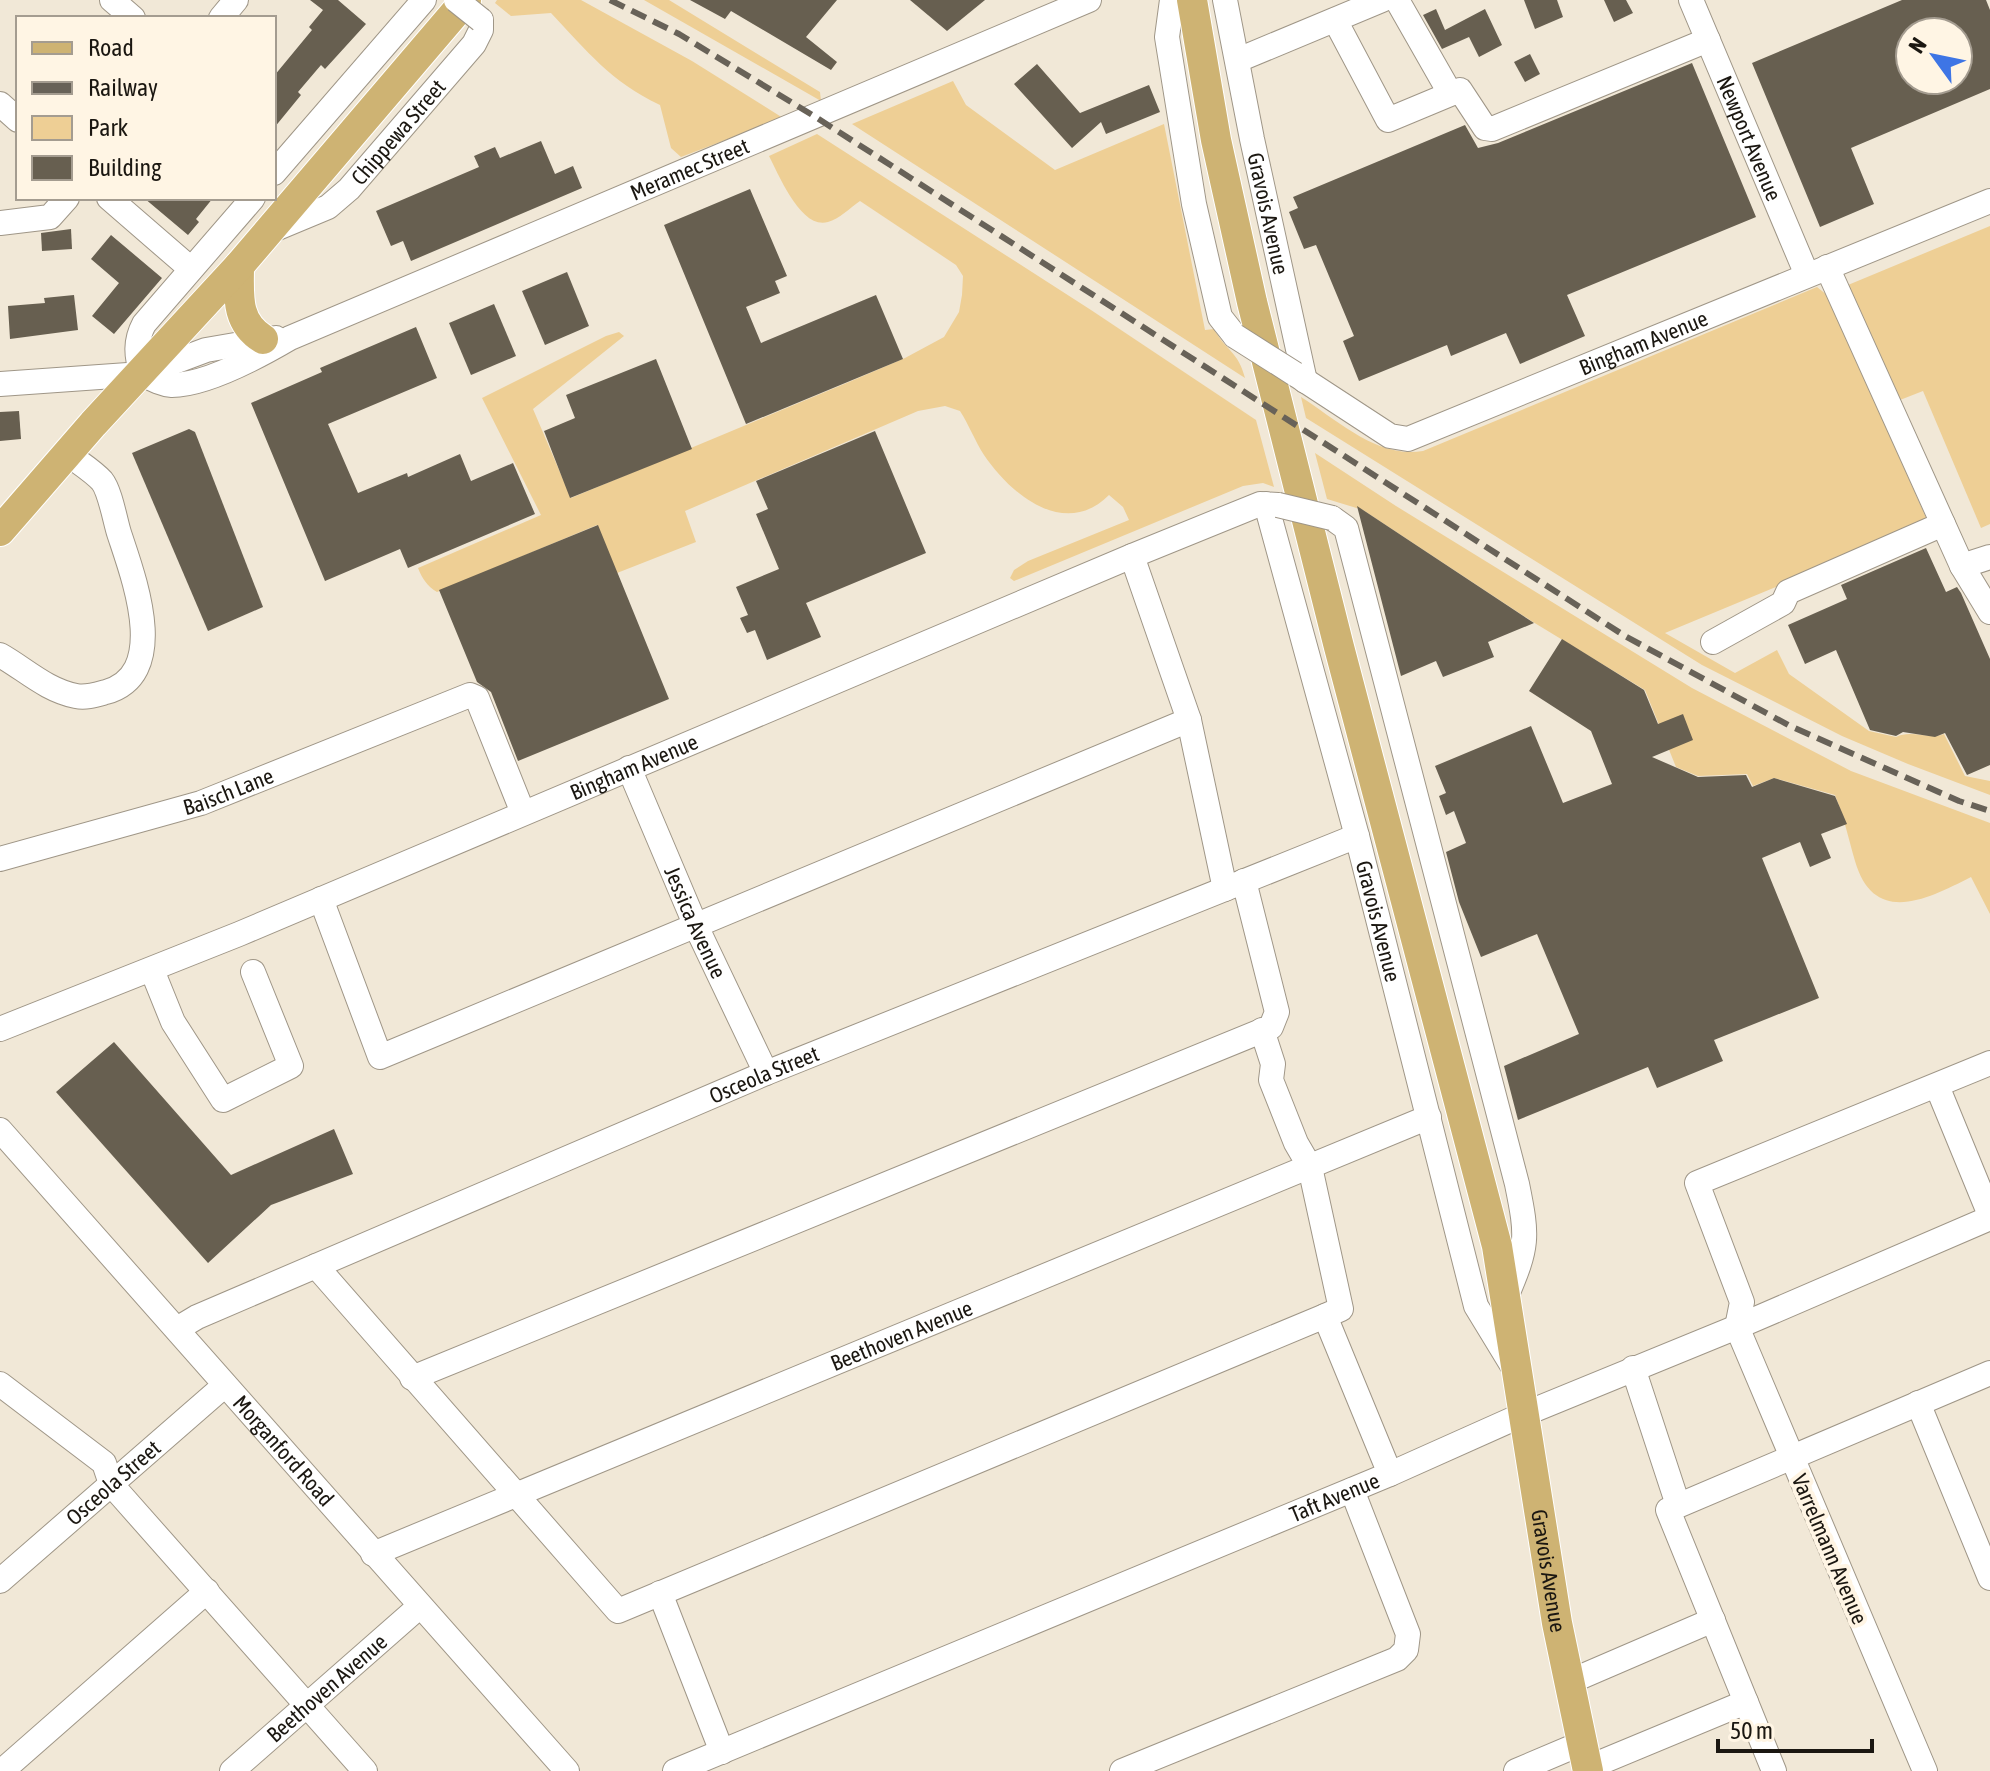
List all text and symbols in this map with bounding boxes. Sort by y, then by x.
legend [16,16,276,200]
north arrow [1894,16,1974,96]
text: N [1903,33,1932,58]
text: Road [88,34,134,61]
street label: Newport Avenue [1711,72,1787,205]
text: Railway [88,74,158,101]
street label: Chippewa Street [346,74,451,190]
text: Park [88,114,129,141]
street label: Meramec Street [626,132,753,206]
street label: Gravois Avenue [1242,150,1294,277]
text: Building [88,154,162,181]
street label: Bingham Avenue [1575,305,1711,381]
street label: Bingham Avenue [566,728,702,805]
street label: Baisch Lane [180,762,277,820]
street label: Gravois Avenue [1351,858,1406,984]
street label: Jessica Avenue [659,862,732,983]
street label: Osceola Street [705,1040,823,1109]
street label: Beethoven Avenue [827,1294,976,1376]
street label: Morganford Road [228,1390,339,1511]
street label: Osceola Street [61,1434,166,1531]
street label: Taft Avenue [1286,1467,1383,1527]
street label: Varrelmann Avenue [1787,1470,1873,1628]
street label: Gravois Avenue [1526,1507,1572,1634]
street label: Beethoven Avenue [261,1628,392,1747]
scale bar [1718,1703,1872,1753]
text: 50 m [1730,1717,1773,1744]

